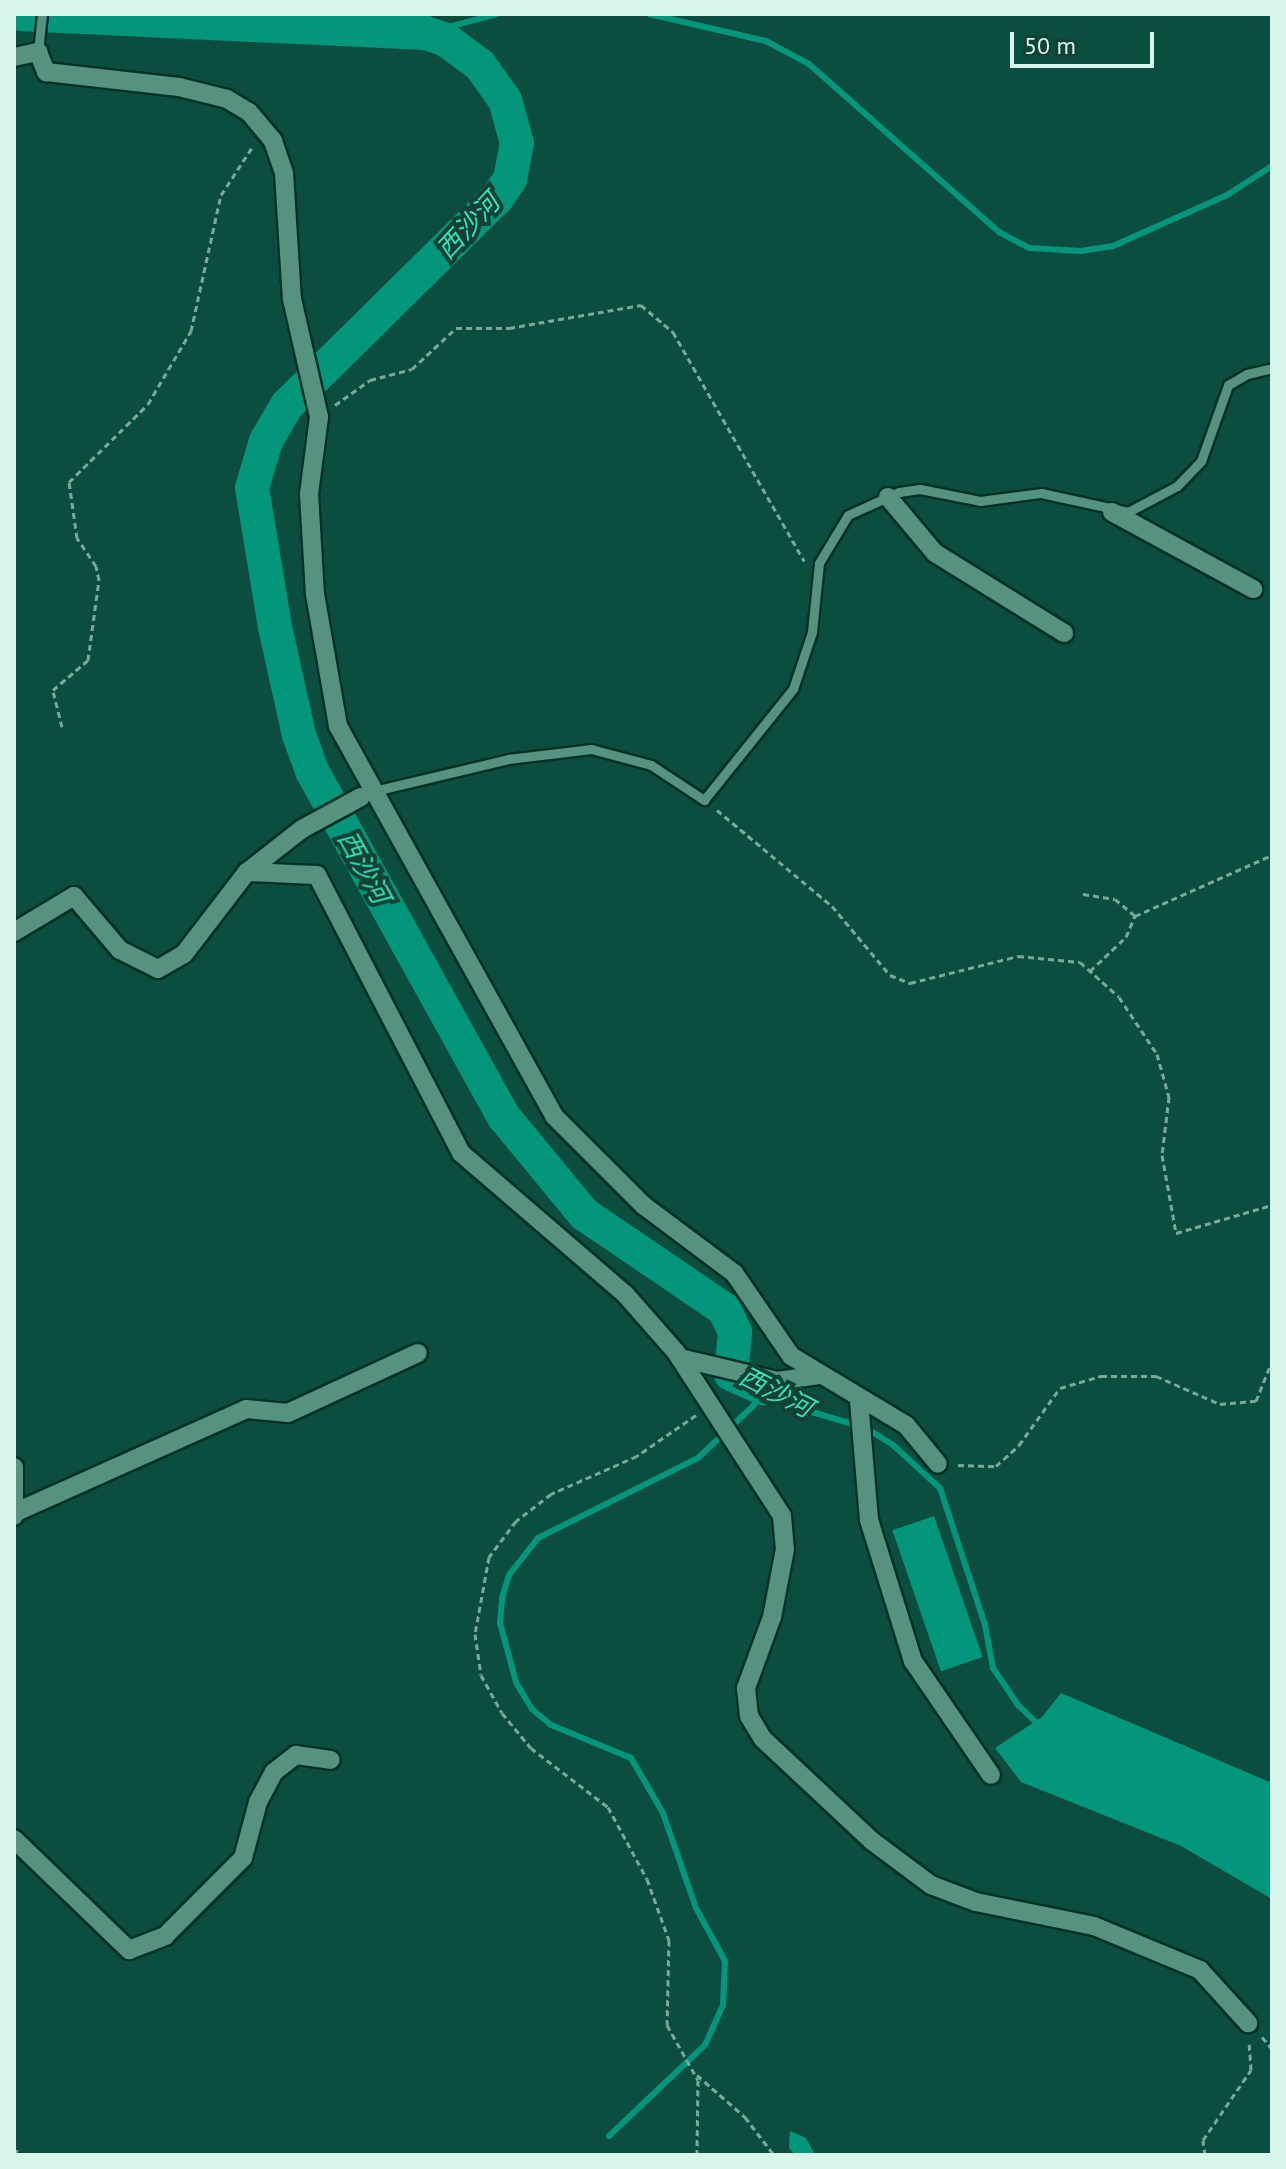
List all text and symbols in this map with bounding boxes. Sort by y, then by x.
scale bar [1014,16,1158,66]
text: 50 m [1024,30,1076,61]
water label: 西沙河 [430,187,506,265]
water label: 西沙河 [331,825,397,909]
water label: 西沙河 [734,1360,818,1424]

